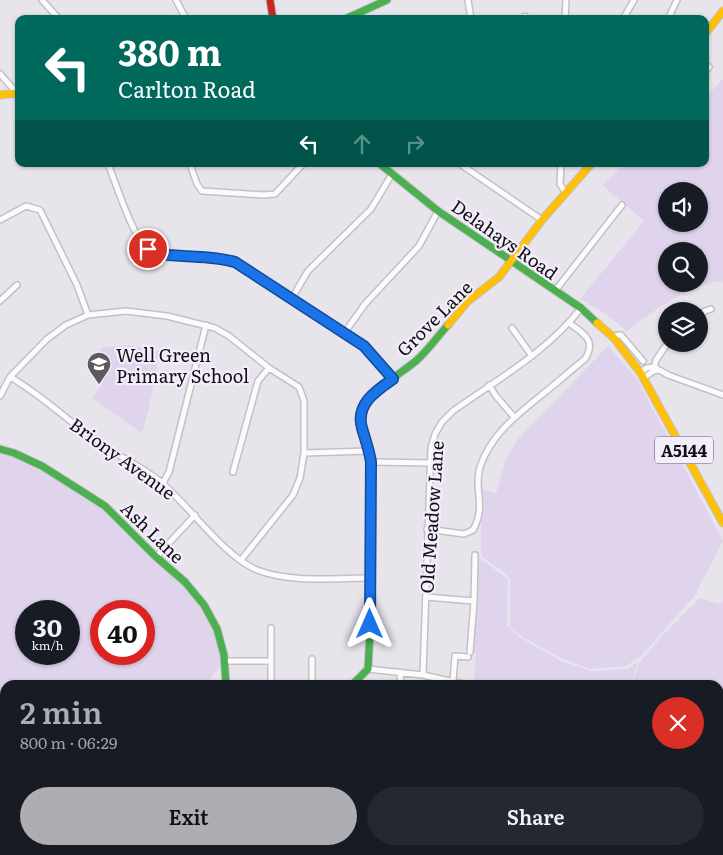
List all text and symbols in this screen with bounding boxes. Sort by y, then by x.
text: 380 m [118,25,222,77]
icon: left [35,35,100,100]
text: Carlton Road [118,72,256,105]
icon: left [295,130,323,158]
icon: ahead [348,130,376,158]
icon: right [401,130,429,158]
map controls [658,182,708,352]
button: sound [658,182,708,232]
street label: Delahays Road [446,192,564,286]
pin [127,228,169,270]
icon: arrive [134,235,162,263]
button: search [658,242,708,292]
street label: Grove Lane [390,274,478,362]
button: layers [658,302,708,352]
place label: Well Green Primary School [116,341,249,389]
school or university icon: Well Green Primary School [86,351,112,385]
street label: Briony Avenue [65,410,181,506]
road number: A5144 [655,436,713,464]
street label: Old Meadow Lane [412,440,450,594]
street label: Ash Lane [115,495,191,569]
position arrow [343,597,395,649]
speed limit sign: 40 [90,600,155,665]
text: 30 [33,608,62,645]
text: km/h [32,636,63,654]
text: 2 min [20,689,102,733]
button: close [652,697,704,749]
text: 800 m · 06:29 [20,730,117,754]
button: Exit [20,787,357,845]
button: Share [367,787,704,845]

